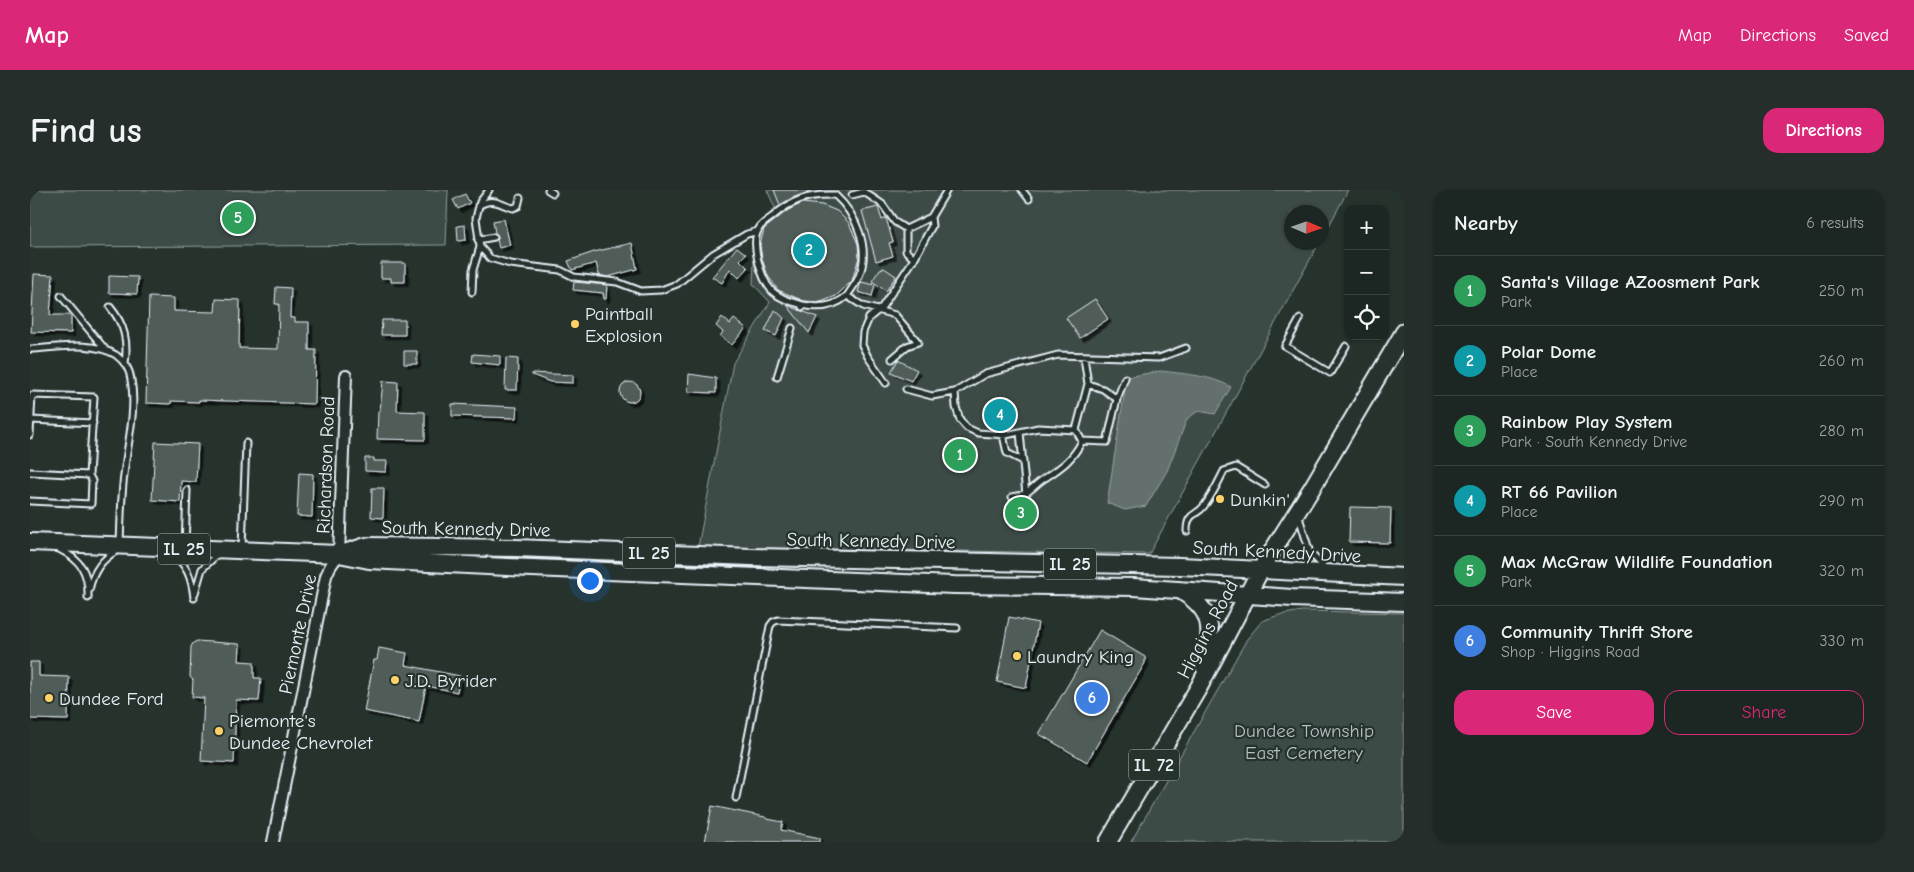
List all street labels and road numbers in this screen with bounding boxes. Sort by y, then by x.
street label: Richardson Road [313,396,339,534]
street label: South Kennedy Drive [381,517,551,541]
street label: South Kennedy Drive [786,529,956,553]
road number: IL 25 [158,534,210,564]
street label: South Kennedy Drive [1192,537,1362,567]
road number: IL 25 [623,538,675,568]
road number: IL 25 [1044,548,1096,579]
street label: Piemonte Drive [274,572,321,696]
street label: Higgins Road [1173,576,1243,682]
road number: IL 72 [1129,750,1179,780]

